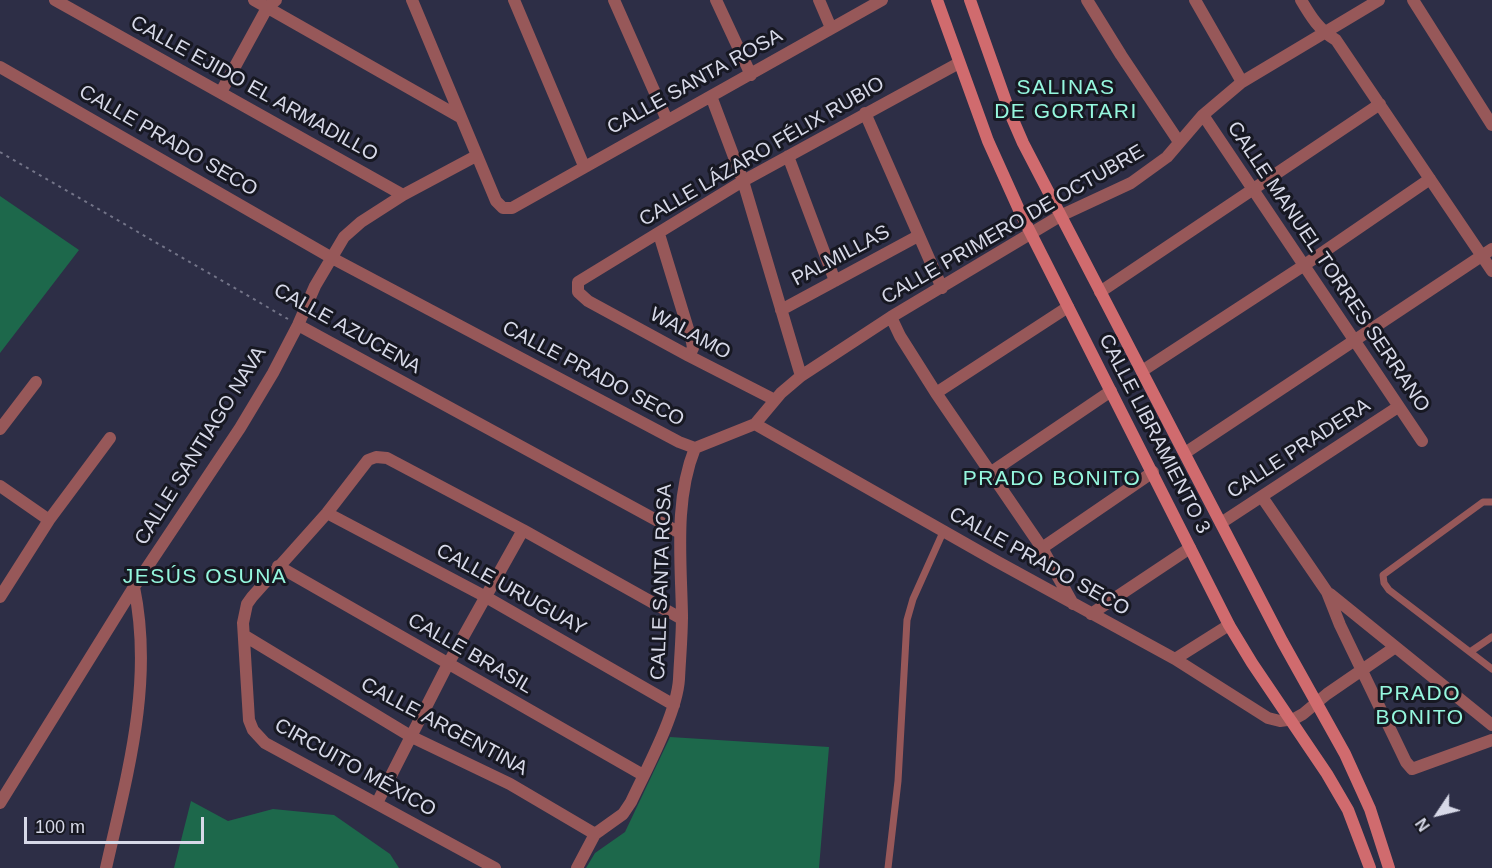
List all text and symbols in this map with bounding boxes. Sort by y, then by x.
street label: CALLE EJIDO EL ARMADILLO [126,11,382,167]
street label: CALLE SANTA ROSA [603,24,787,140]
street label: CALLE LÁZARO FÉLIX RUBIO [635,72,889,232]
district label: SALINAS DE GORTARI [994,75,1138,125]
street label: CALLE PRADO SECO [74,80,262,202]
street label: CALLE MANUEL TORRES SERRANO [1222,117,1434,417]
street label: CALLE PRIMERO DE OCTUBRE [878,140,1148,310]
street label: PALMILLAS [788,220,894,292]
street label: CALLE AZUCENA [269,279,425,379]
street label: WALAMO [645,303,735,365]
street label: CALLE PRADO SECO [498,316,688,432]
street label: CALLE LIBRAMIENTO 3 [1093,330,1215,538]
street label: CALLE SANTIAGO NAVA [130,342,272,550]
street label: CALLE PRADERA [1223,394,1375,504]
district label: PRADO BONITO [963,466,1141,492]
street label: CALLE SANTA ROSA [647,483,677,681]
street label: CALLE PRADO SECO [945,502,1133,622]
street label: CALLE URUGUAY [432,539,590,641]
district label: JESÚS OSUNA [123,564,287,590]
street label: CALLE BRASIL [403,609,537,699]
street label: CALLE ARGENTINA [356,673,532,781]
district label: PRADO BONITO [1375,681,1465,731]
street label: CIRCUITO MÉXICO [270,714,440,822]
north arrow [1408,784,1468,844]
scale bar [27,805,207,843]
text: N [1413,815,1433,834]
text: 100 m [35,817,85,837]

